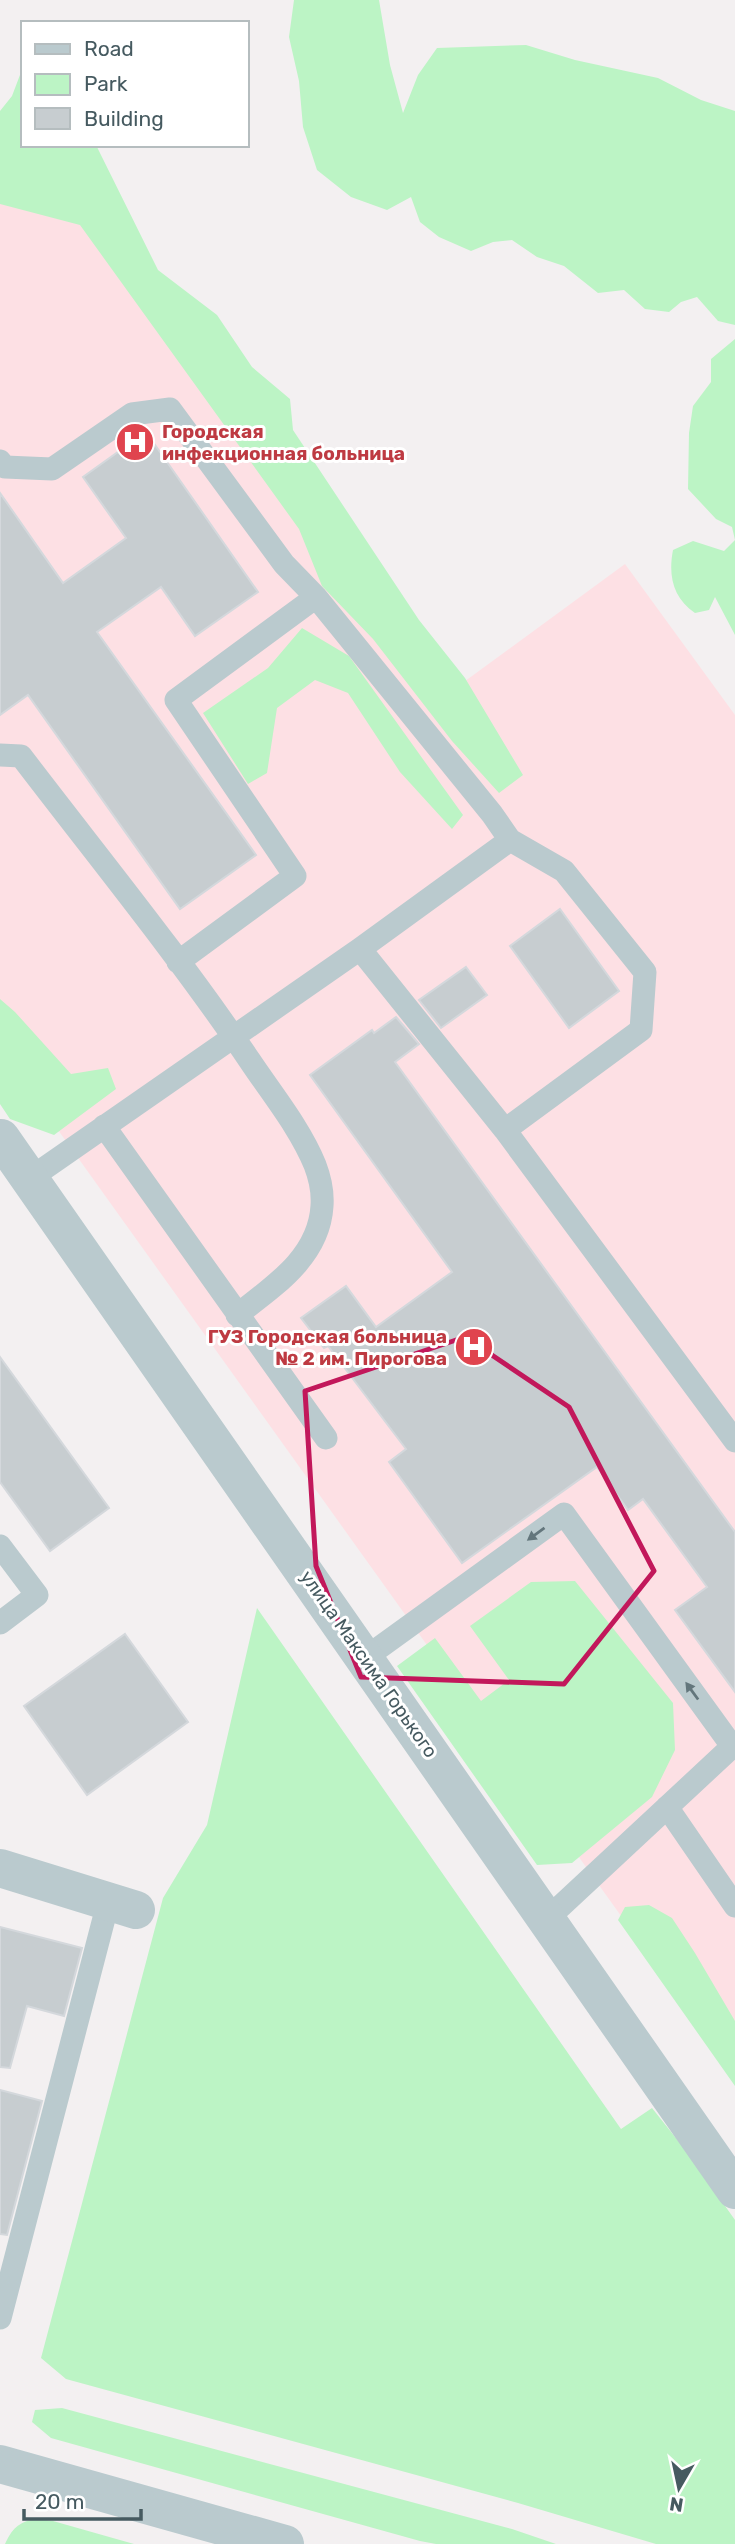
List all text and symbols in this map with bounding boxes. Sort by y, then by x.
legend [21,21,248,147]
text: Road [84,36,134,61]
text: Park [84,71,128,96]
text: Building [84,106,164,131]
place label: Городская инфекционная больница [162,420,405,465]
hospital icon: Городская инфекционная больница [114,421,156,463]
place label: ГУЗ Городская больница № 2 им. Пирогова [208,1325,447,1370]
hospital icon: ГУЗ Городская больница № 2 им. Пирогова [453,1326,495,1368]
one-way arrow [527,1527,546,1541]
street label: улица Максима Горького [295,1566,443,1762]
one-way arrow [685,1682,699,1700]
north arrow [644,2453,714,2523]
scale bar [24,2478,142,2522]
text: 20 m [35,2489,84,2514]
text: N [668,2492,685,2517]

